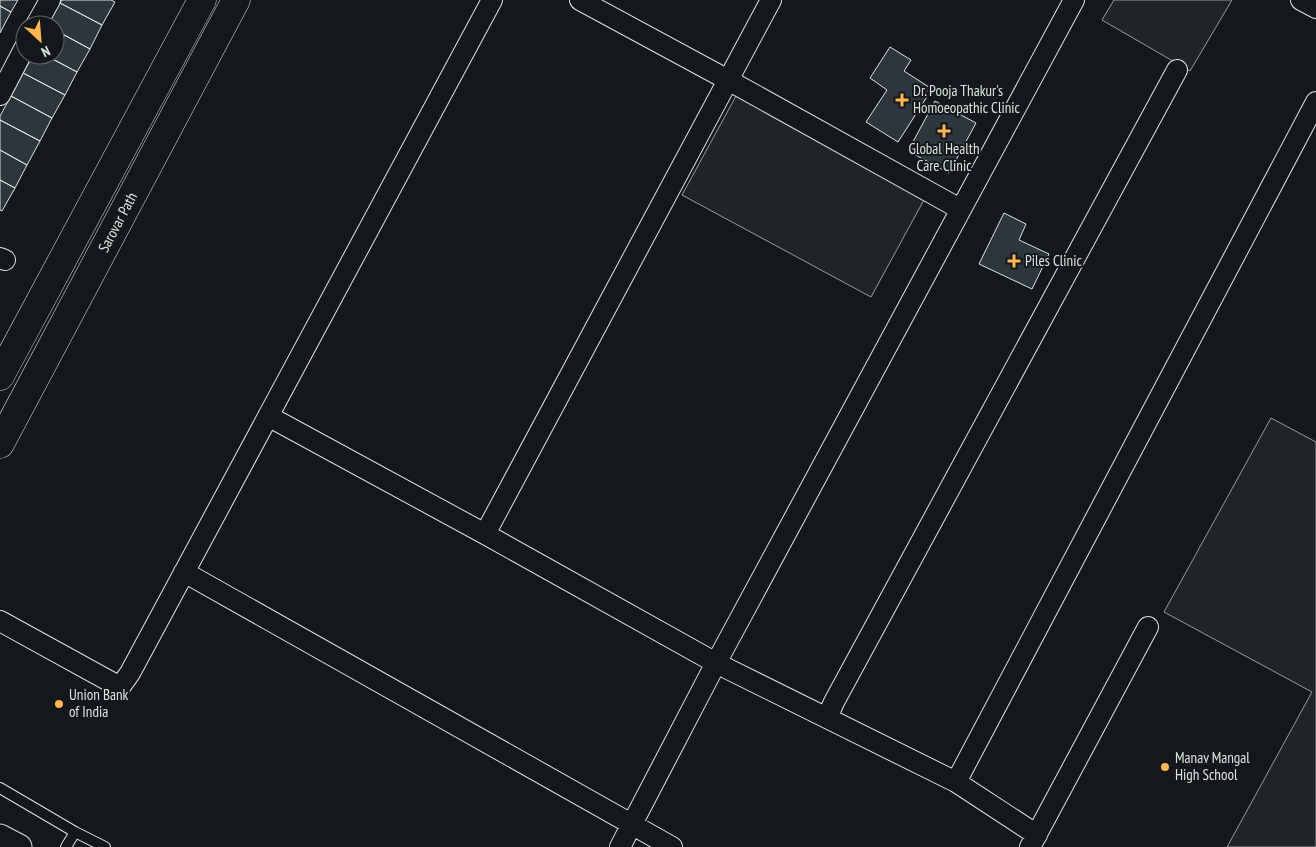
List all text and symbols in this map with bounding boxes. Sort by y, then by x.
north arrow [15,15,65,65]
text: N [38,42,53,61]
place label: Dr. Pooja Thakur's Homoeopathic Clinic [913,81,1021,117]
marker: Dr. Pooja Thakur's Homoeopathic Clinic [895,93,909,107]
marker: Global Health Care Clinic [937,124,951,138]
place label: Global Health Care Clinic [909,139,980,175]
street label: Sarovar Path [94,189,141,255]
place label: Piles Clinic [1025,251,1082,270]
marker: Piles Clinic [1007,254,1021,268]
place label: Union Bank of India [69,685,129,721]
marker: Union Bank of India [53,698,65,710]
place label: Manav Mangal High School [1175,748,1250,784]
marker: Manav Mangal High School [1159,761,1171,773]

